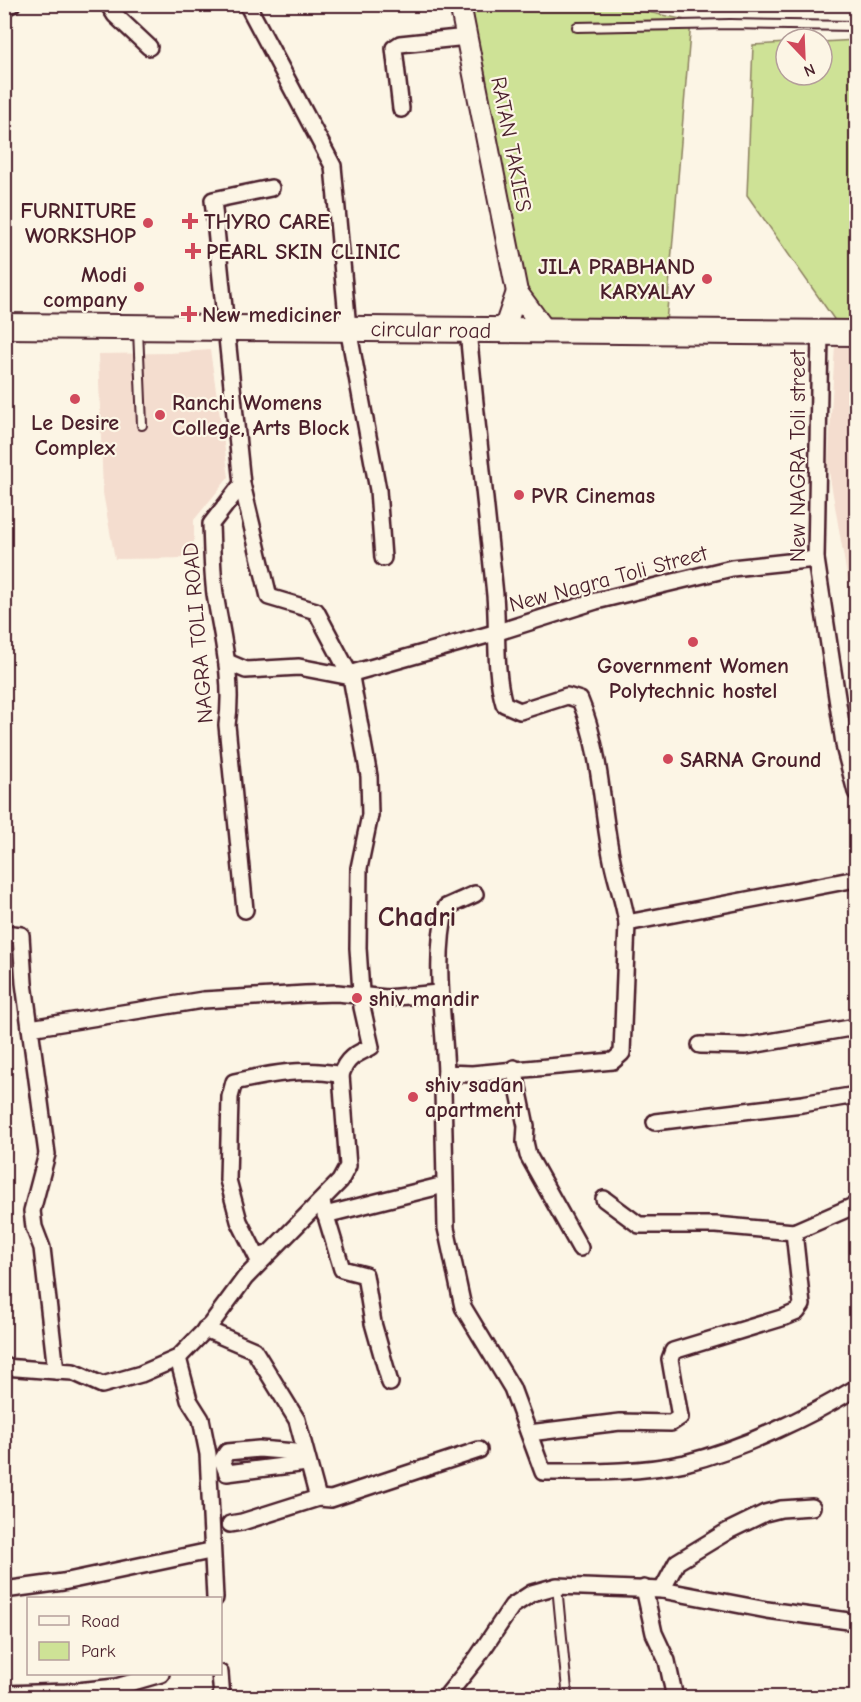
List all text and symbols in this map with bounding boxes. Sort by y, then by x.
north arrow [774,27,834,87]
text: N [801,60,818,80]
street label: RATAN TAKIES [485,74,537,214]
place label: FURNITURE WORKSHOP [20,198,136,249]
place label: THYRO CARE [204,209,330,235]
marker: THYRO CARE [181,212,199,230]
marker: FURNITURE WORKSHOP [141,216,155,230]
place label: PEARL SKIN CLINIC [206,239,400,265]
marker: PEARL SKIN CLINIC [184,242,202,260]
place label: JILA PRABHAND KARYALAY [538,254,695,305]
place label: Modi company [43,262,128,313]
marker: JILA PRABHAND KARYALAY [700,272,714,286]
marker: Modi company [132,280,146,294]
place label: New mediciner [202,302,341,328]
marker: New mediciner [180,305,198,323]
street label: circular road [370,316,492,344]
street label: New NAGRA Toli street [785,349,811,562]
place label: Ranchi Womens College, Arts Block [172,390,349,441]
marker: Le Desire Complex [68,392,82,406]
marker: Ranchi Womens College, Arts Block [153,408,167,422]
place label: Le Desire Complex [31,410,119,461]
place label: PVR Cinemas [531,483,655,509]
marker: PVR Cinemas [512,488,526,502]
street label: New Nagra Toli Street [506,540,711,618]
street label: NAGRA TOLI ROAD [177,541,219,724]
marker: Government Women Polytechnic hostel [686,635,700,649]
place label: Government Women Polytechnic hostel [597,653,789,704]
place label: SARNA Ground [680,747,822,773]
marker: SARNA Ground [661,752,675,766]
district label: Chadri [378,901,456,933]
place label: shiv mandir [369,986,479,1012]
marker: shiv mandir [350,991,364,1005]
place label: shiv sadan apartment [425,1072,524,1123]
marker: shiv sadan apartment [406,1090,420,1104]
legend [27,1597,222,1675]
text: Road [81,1611,120,1632]
text: Park [81,1641,116,1662]

